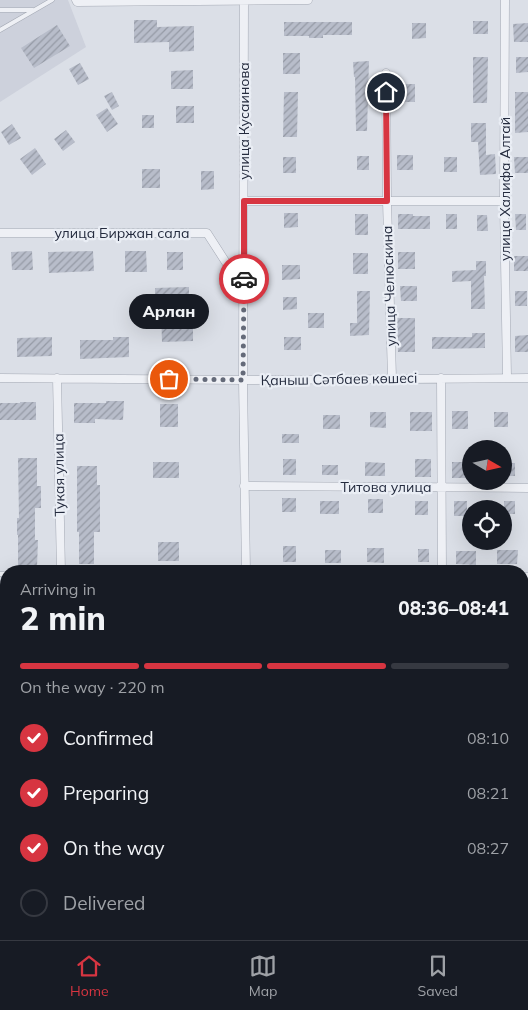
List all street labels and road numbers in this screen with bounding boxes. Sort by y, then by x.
street label: улица Кусаинова [235,62,253,180]
street label: улица Халифа Алтай [496,117,514,261]
street label: улица Биржан сала [54,224,190,242]
street label: улица Челюскина [378,225,400,347]
street label: Қаныш Сәтбаев көшесі [260,369,418,389]
street label: Тукая улица [49,433,69,517]
street label: Титова улица [341,478,432,496]

